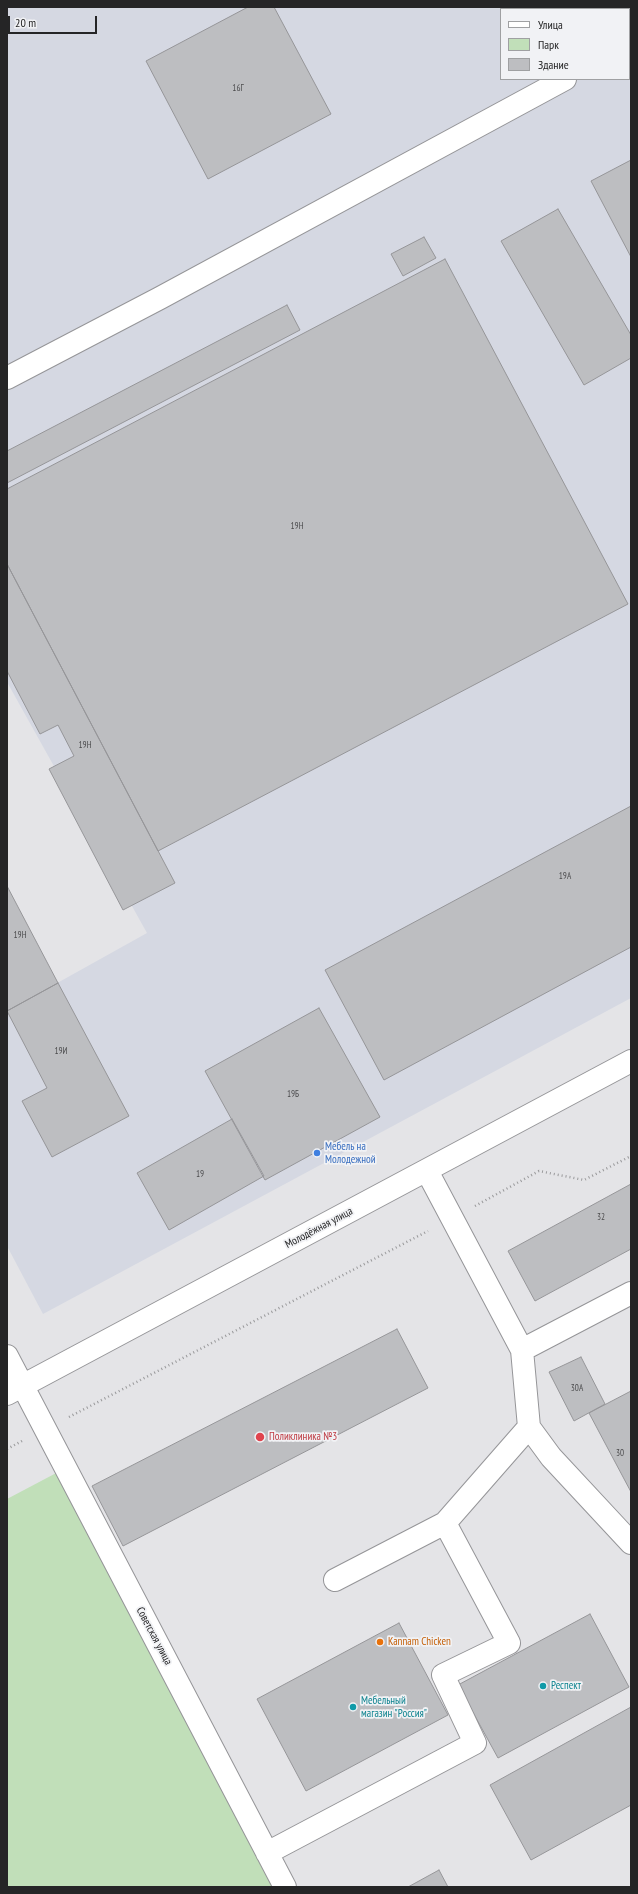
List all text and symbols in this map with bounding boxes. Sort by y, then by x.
scale bar [10,8,99,34]
legend [500,8,630,80]
text: 20 m [15,15,36,30]
text: Улица [538,17,563,32]
text: Парк [538,37,559,52]
text: Здание [538,57,569,72]
house number: 16Г [232,83,244,93]
house number: 19Н [291,521,303,531]
house number: 19Н [79,740,91,750]
house number: 19А [559,871,571,881]
house number: 19Н [14,930,26,940]
house number: 19И [55,1046,67,1056]
house number: 19Б [287,1089,299,1099]
place label: Мебель на Молодежной [325,1140,376,1166]
marker: Мебель на Молодежной [312,1148,322,1158]
house number: 19 [196,1169,204,1179]
street label: Молодёжная улица [283,1205,355,1251]
house number: 32 [597,1212,605,1222]
house number: 30А [571,1383,583,1393]
place label: Поликлиника №3 [269,1430,337,1444]
marker: Поликлиника №3 [254,1431,266,1443]
house number: 30 [616,1448,624,1458]
street label: Советская улица [133,1605,175,1667]
place label: Kannam Chicken [388,1635,451,1649]
marker: Kannam Chicken [375,1637,385,1647]
place label: Респект [551,1679,581,1693]
marker: Респект [538,1681,548,1691]
place label: Мебельный магазин "Россия" [361,1694,427,1720]
marker: Мебельный магазин "Россия" [348,1702,358,1712]

